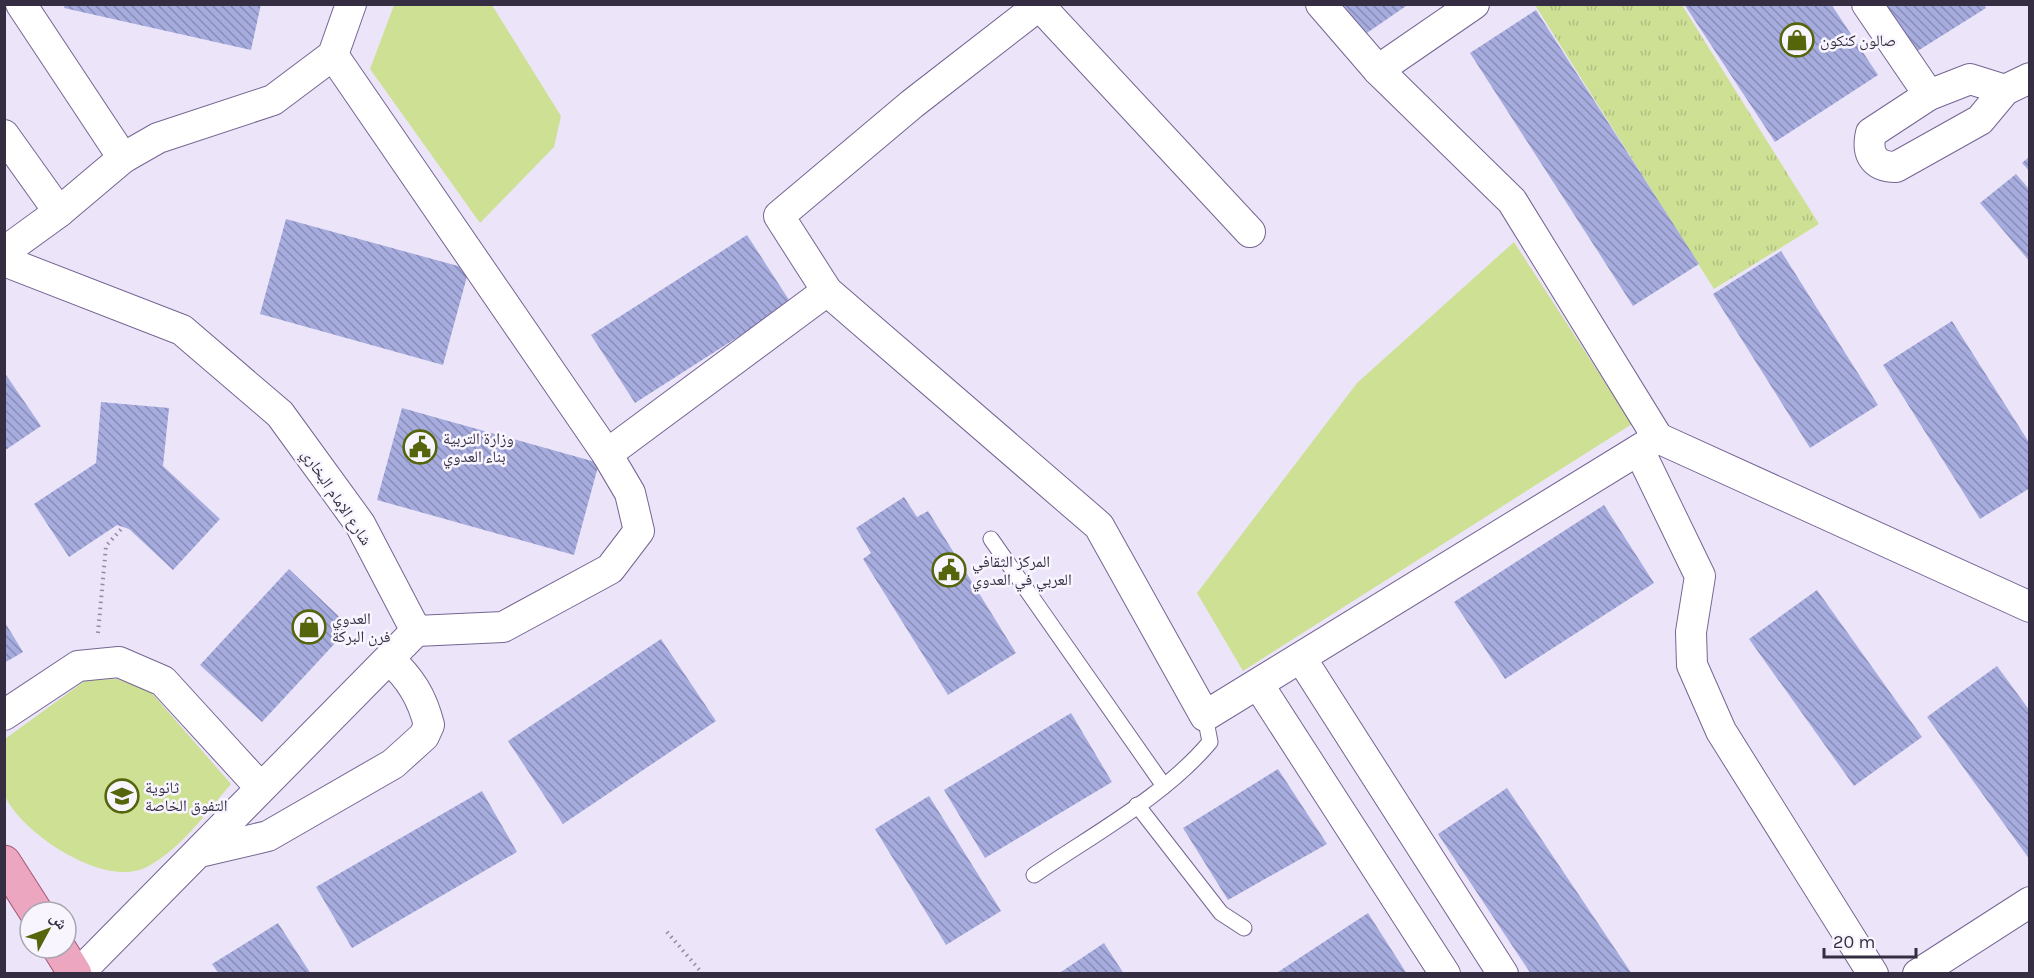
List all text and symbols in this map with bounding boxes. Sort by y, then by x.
shop icon: صالون كنكون [1779,22,1815,58]
place label: صالون كنكون [1820,31,1896,51]
public building icon: وزارة التربية بناء العدوي [402,429,438,465]
place label: وزارة التربية بناء العدوي [443,429,514,469]
street label: شارع الإمام البخاري [295,445,376,550]
public building icon: المركز الثقافي العربي في العدوي [931,552,967,588]
place label: المركز الثقافي العربي في العدوي [972,552,1072,592]
shop icon: العدوي فرن البركة [291,609,327,645]
place label: العدوي فرن البركة [332,609,391,647]
school or university icon: ثانوية التفوق الخاصة [104,778,140,814]
place label: ثانوية التفوق الخاصة [145,778,228,816]
north arrow [18,900,78,960]
text: ش [46,908,72,933]
scale bar [1824,921,1916,959]
text: 20 m [1833,931,1875,953]

